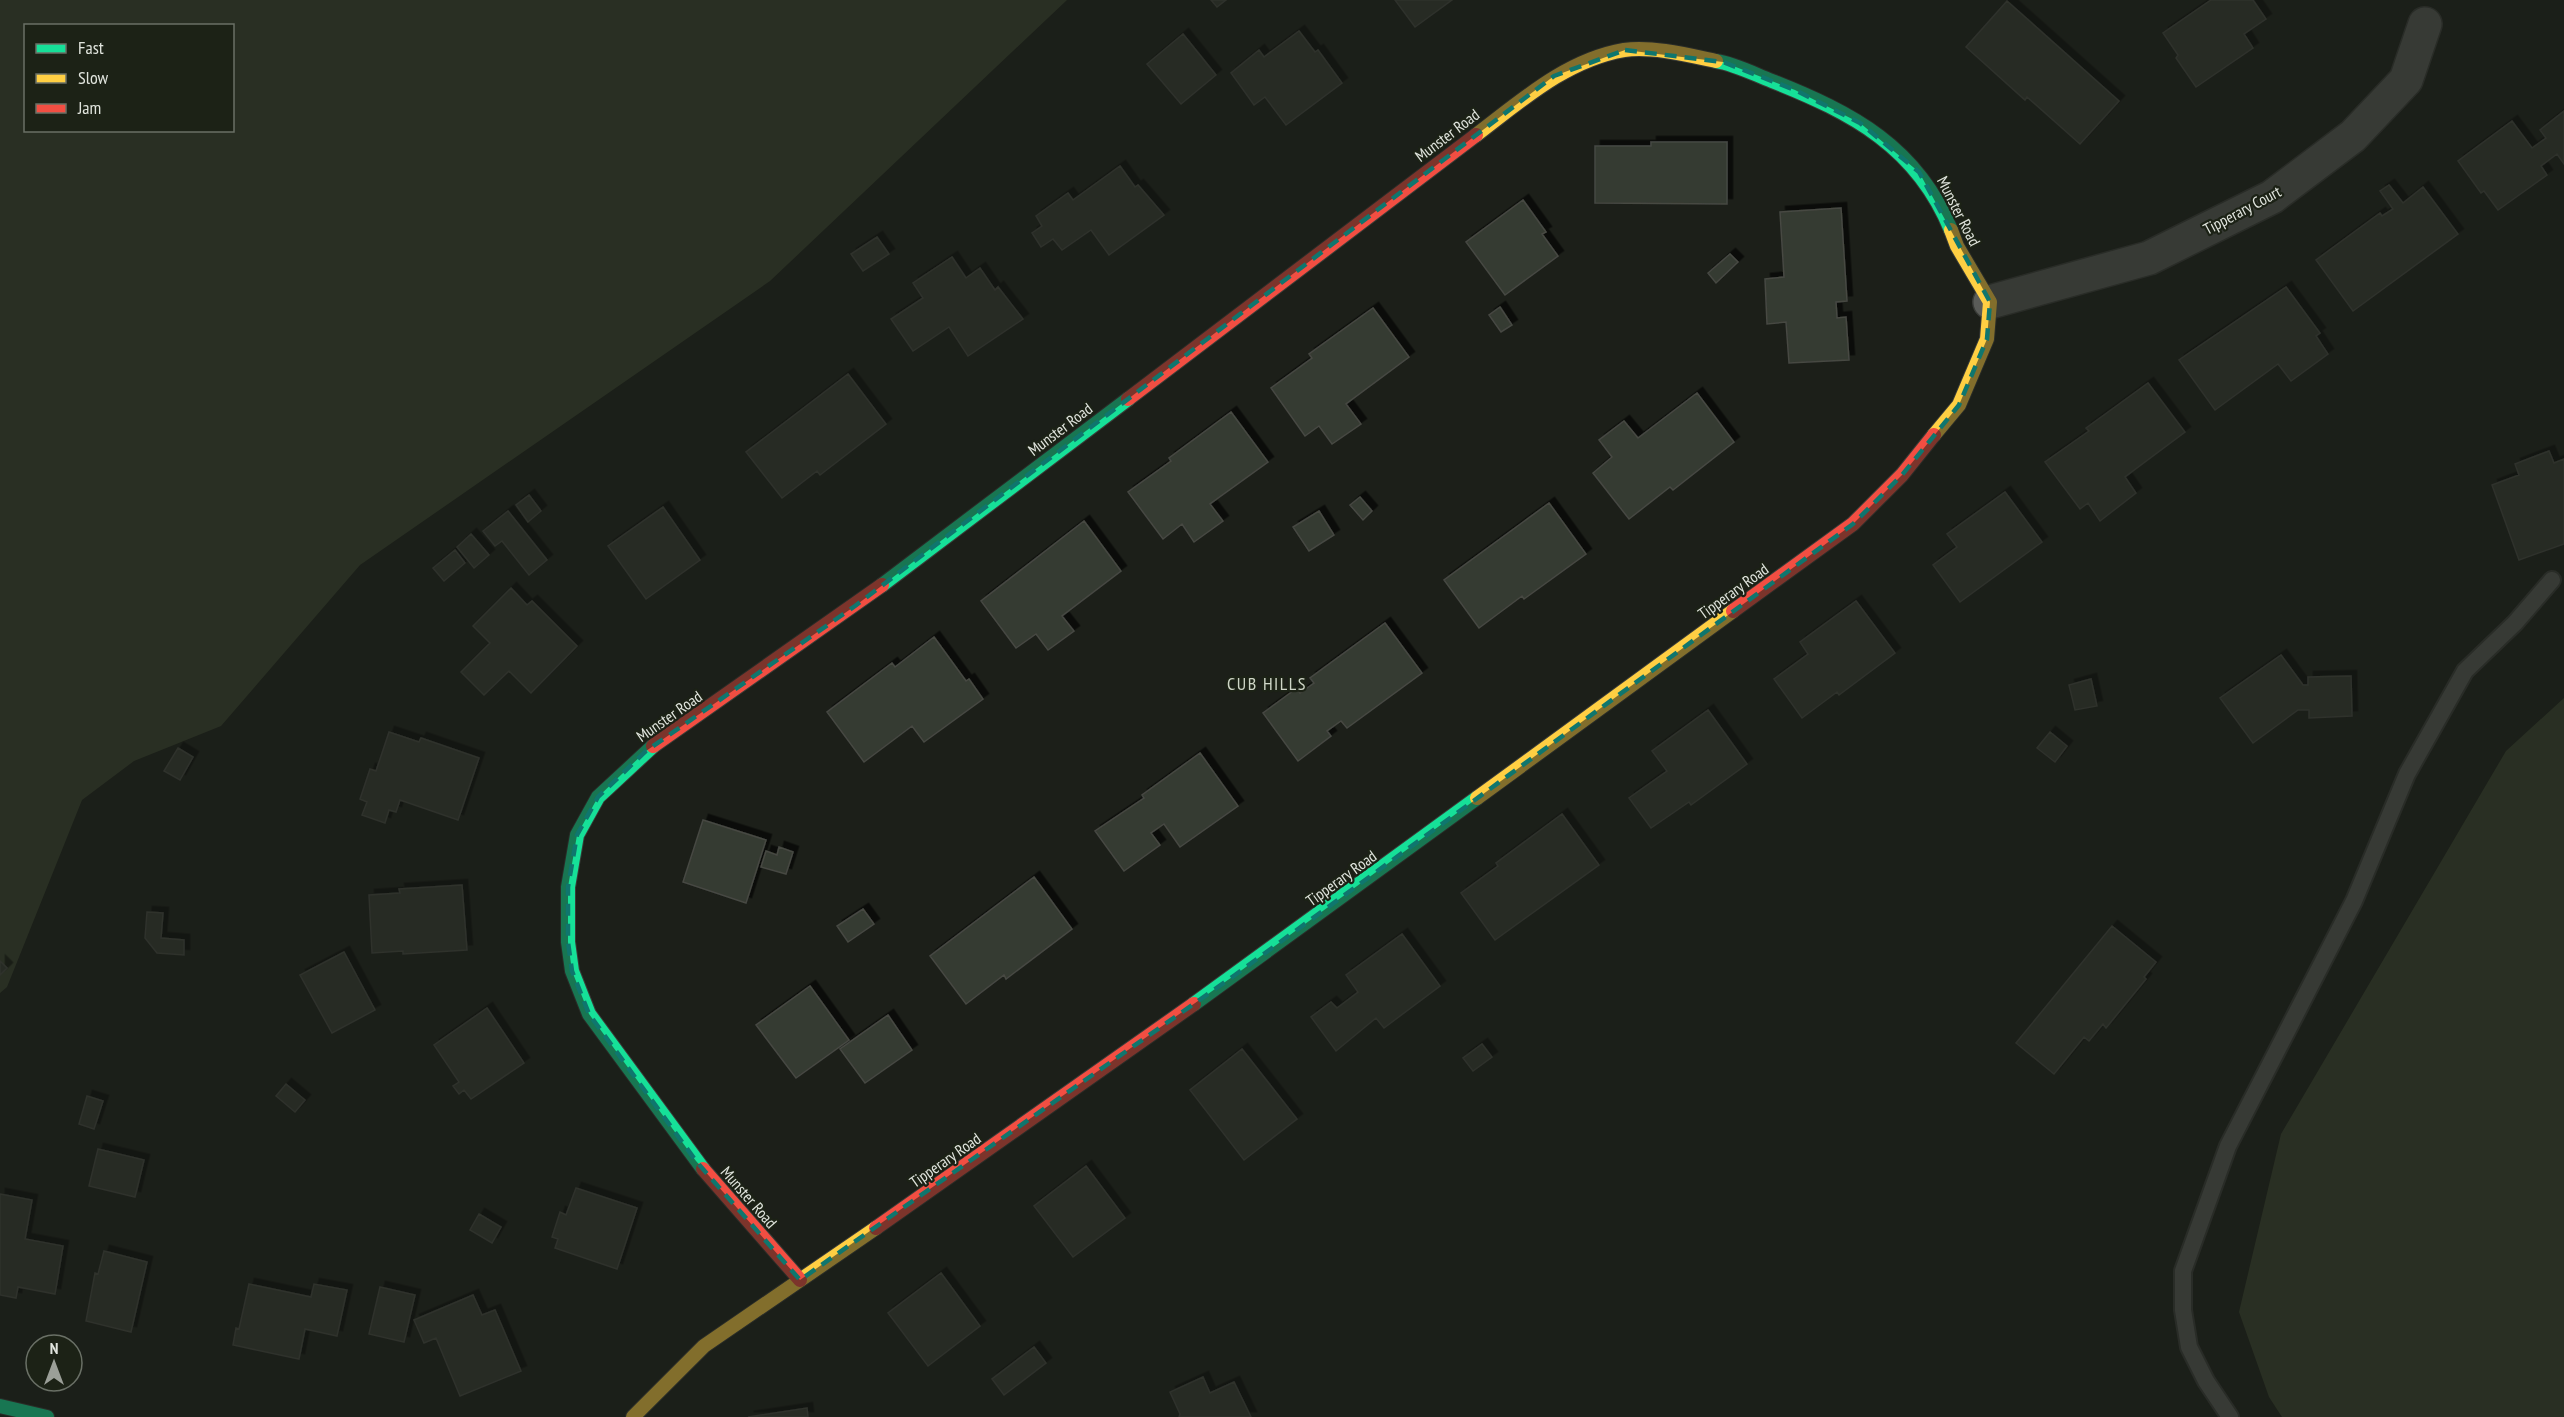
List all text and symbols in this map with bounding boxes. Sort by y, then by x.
legend [24,24,234,132]
text: Fast [78,36,104,59]
text: Slow [78,66,109,89]
text: Jam [77,96,101,119]
street label: Munster Road [1411,104,1483,166]
street label: Munster Road [1933,173,1985,249]
street label: Tipperary Court [2200,181,2285,239]
street label: Munster Road [1024,398,1096,460]
street label: Tipperary Road [1694,559,1772,623]
district label: CUB HILLS [1227,672,1307,695]
street label: Munster Road [632,686,706,746]
street label: Tipperary Road [1302,846,1380,910]
street label: Tipperary Road [905,1128,985,1192]
street label: Munster Road [717,1162,781,1232]
north arrow [24,1333,84,1393]
text: N [50,1338,58,1358]

